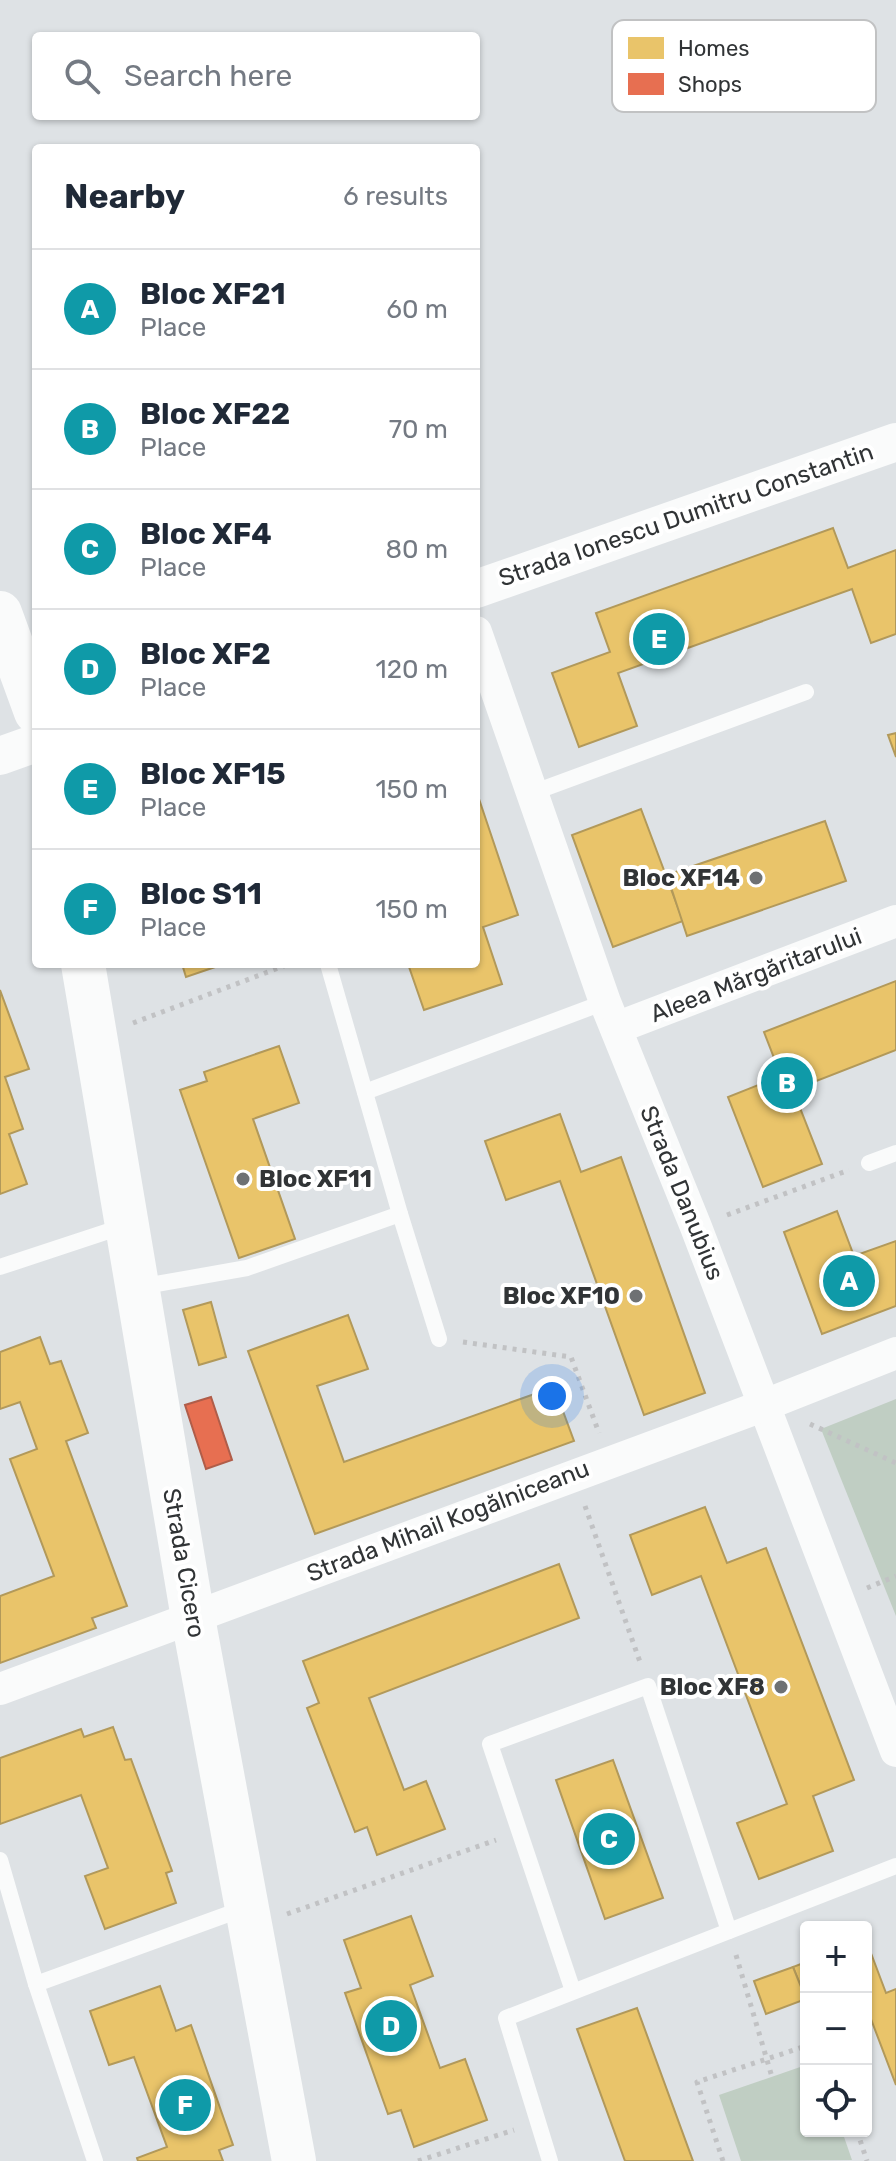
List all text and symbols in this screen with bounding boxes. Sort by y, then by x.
legend [612,20,876,112]
search box [32,32,480,120]
text: Homes [678,35,749,62]
icon: search [60,54,104,98]
text: Search here [124,58,292,94]
text: Shops [678,71,742,98]
text: Nearby [64,176,185,217]
text: 6 results [343,181,448,212]
text: Bloc XF21 [140,276,286,312]
text: A [81,294,99,325]
text: 60 m [386,294,448,325]
text: Place [140,312,206,343]
text: Bloc XF22 [140,396,290,432]
text: B [81,414,99,445]
text: 70 m [389,414,448,445]
text: Place [140,432,206,463]
street label: Strada Ionescu Dumitru Constantin [495,438,877,592]
text: Bloc XF4 [140,516,272,552]
text: C [81,534,99,565]
text: 80 m [385,534,448,565]
text: Place [140,552,206,583]
pin: E [633,609,685,669]
text: Bloc XF2 [140,636,271,672]
text: D [81,654,99,685]
text: 120 m [376,654,448,685]
text: Place [140,672,206,703]
text: Bloc XF15 [140,756,286,792]
text: E [82,774,98,805]
text: 150 m [375,774,448,805]
text: Place [140,792,206,823]
place label: Bloc XF14 [623,864,740,892]
marker: Bloc XF14 [747,869,765,887]
text: Bloc S11 [140,876,262,912]
text: F [82,894,98,925]
text: 150 m [375,894,448,925]
text: Place [140,912,206,943]
street label: Aleea Mărgăritarului [646,922,866,1028]
pin: B [761,1053,813,1113]
street label: Strada Danubius [634,1102,730,1284]
place label: Bloc XF11 [259,1165,372,1193]
marker: Bloc XF11 [234,1170,252,1188]
pin: A [823,1251,875,1311]
place label: Bloc XF10 [503,1282,620,1310]
marker: Bloc XF10 [627,1287,645,1305]
your location [532,1376,572,1416]
street label: Strada Mihail Kogălniceanu [303,1454,593,1588]
street label: Strada Cicero [157,1486,211,1640]
place label: Bloc XF8 [660,1673,765,1701]
marker: Bloc XF8 [772,1678,790,1696]
pin: C [583,1809,635,1869]
map controls [800,1921,872,2137]
button: + [800,1921,872,1993]
button: − [800,1993,872,2065]
pin: D [365,1996,417,2056]
button: locate [800,2065,872,2137]
pin: F [159,2075,211,2135]

